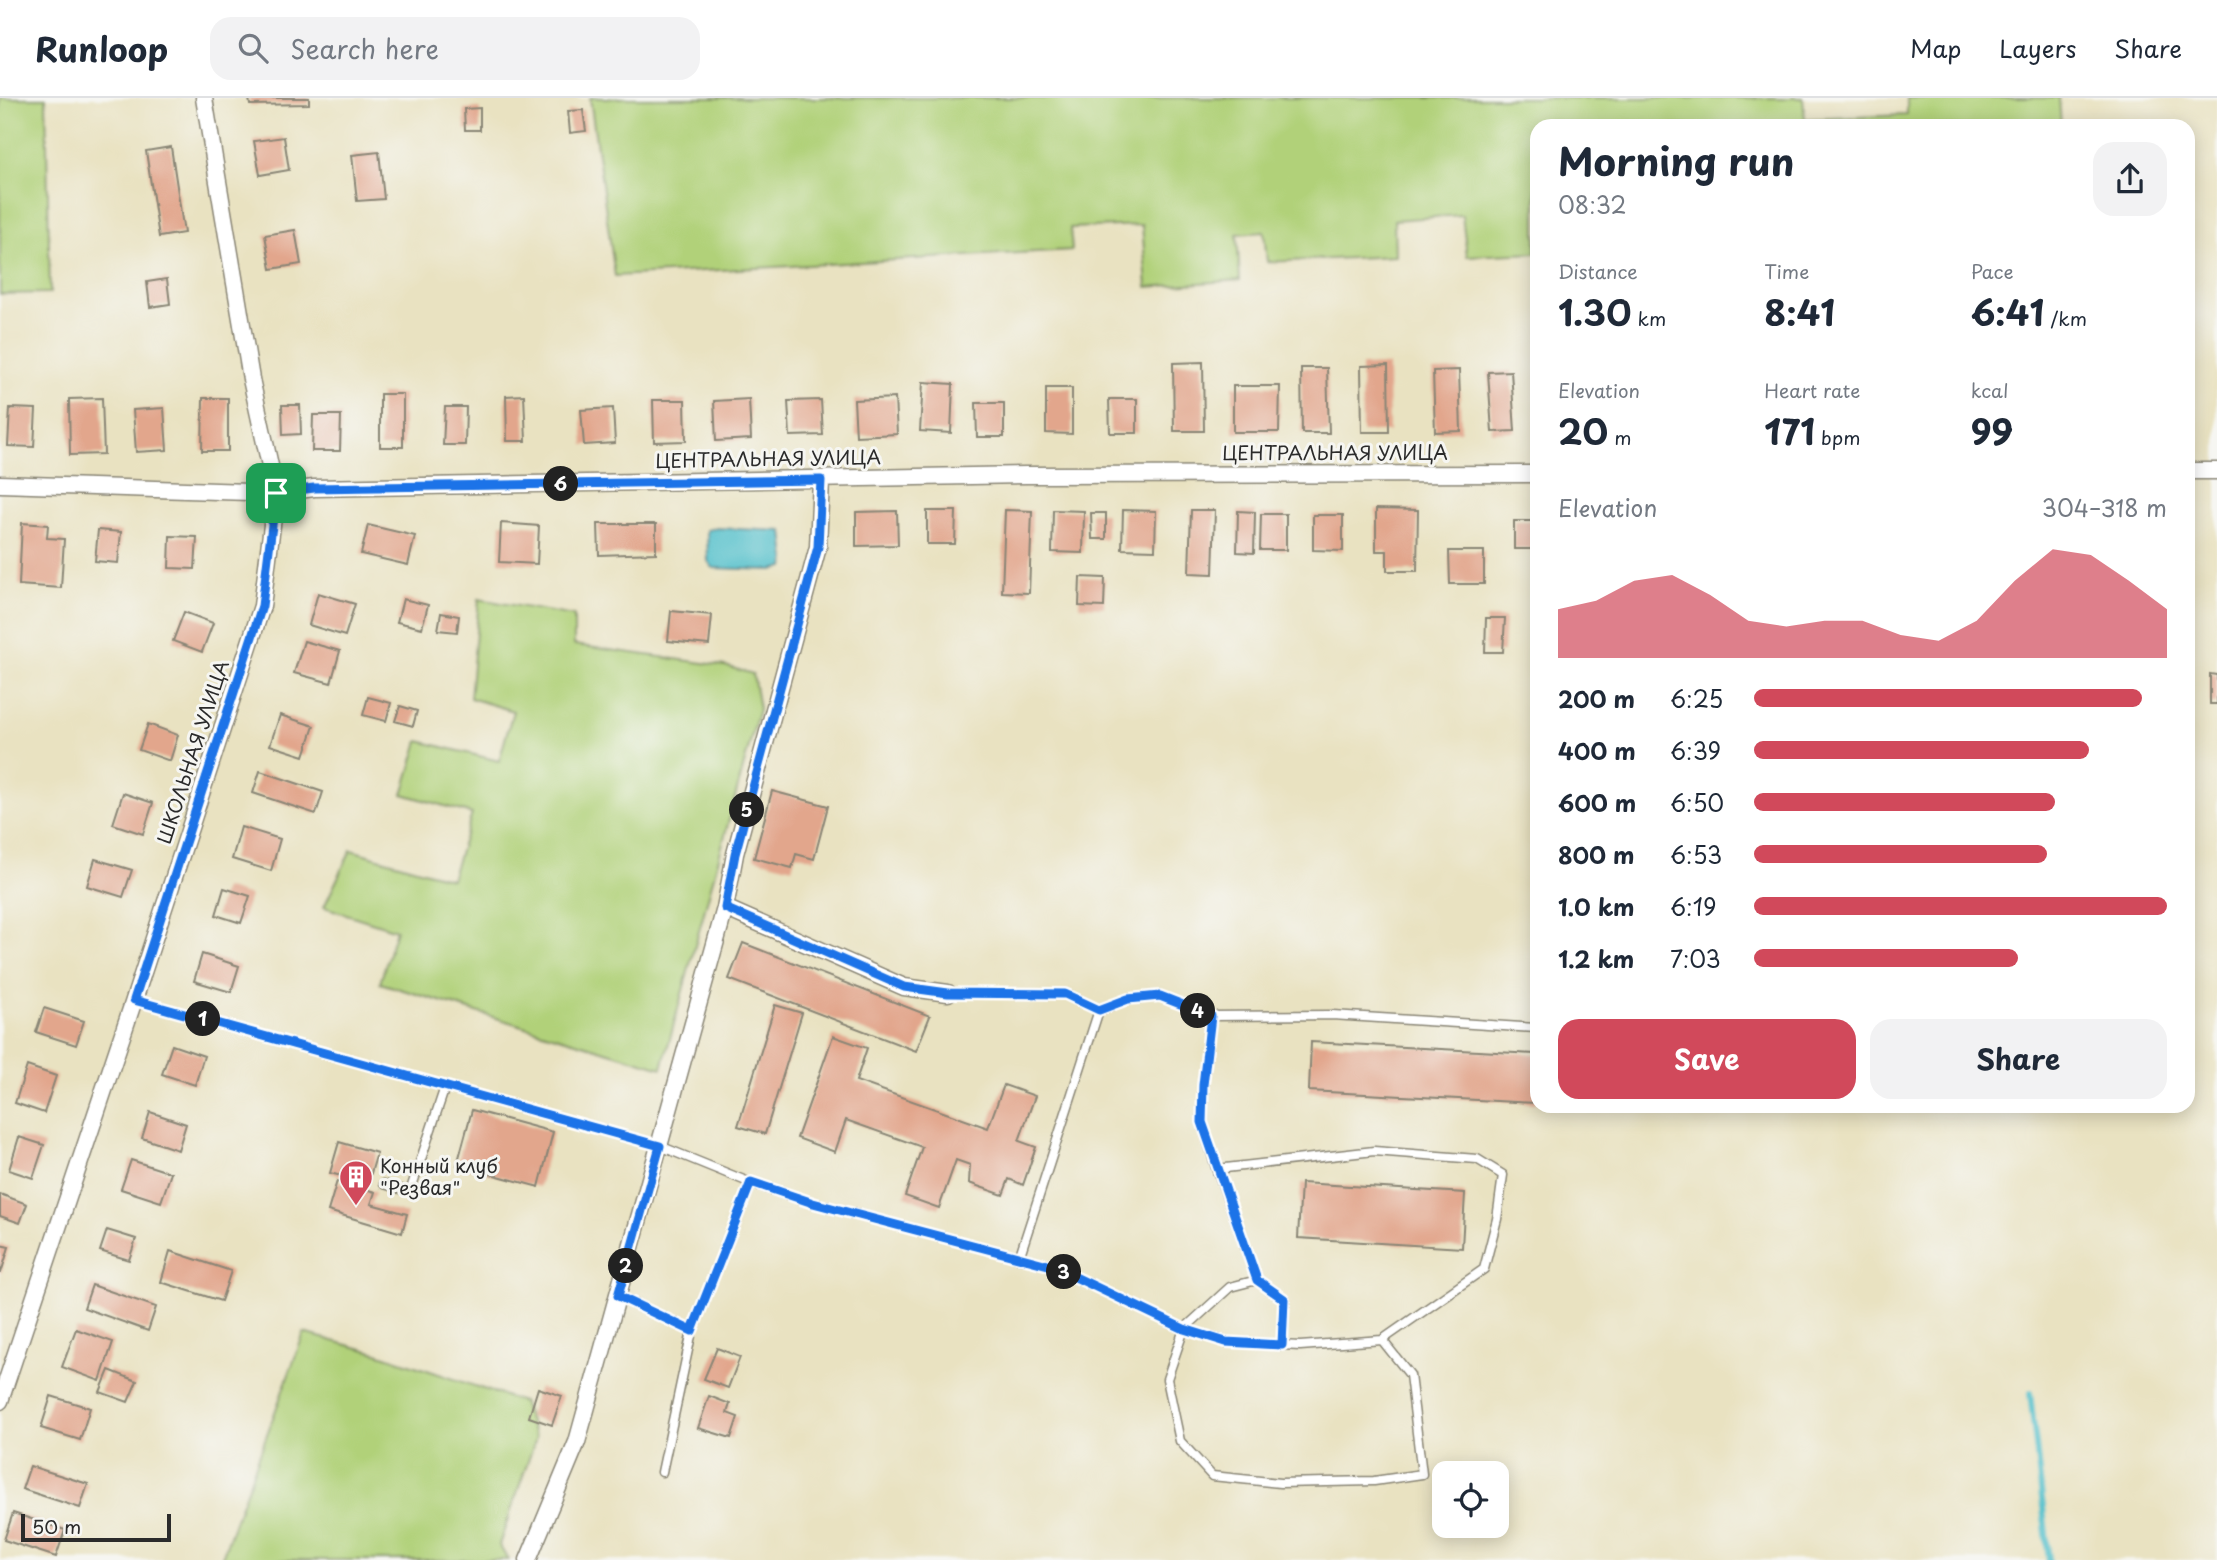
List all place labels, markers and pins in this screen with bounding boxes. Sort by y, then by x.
pin [246,463,306,523]
pin: 6 [544,466,578,502]
pin: 5 [730,792,764,828]
pin: 4 [1180,993,1216,1028]
pin: 1 [186,1002,220,1037]
place label: Конный клуб "Резвая" [380,1151,498,1201]
building icon: Конный клуб "Резвая" [337,1158,375,1207]
pin: 2 [608,1248,644,1284]
pin: 3 [1046,1254,1082,1290]

